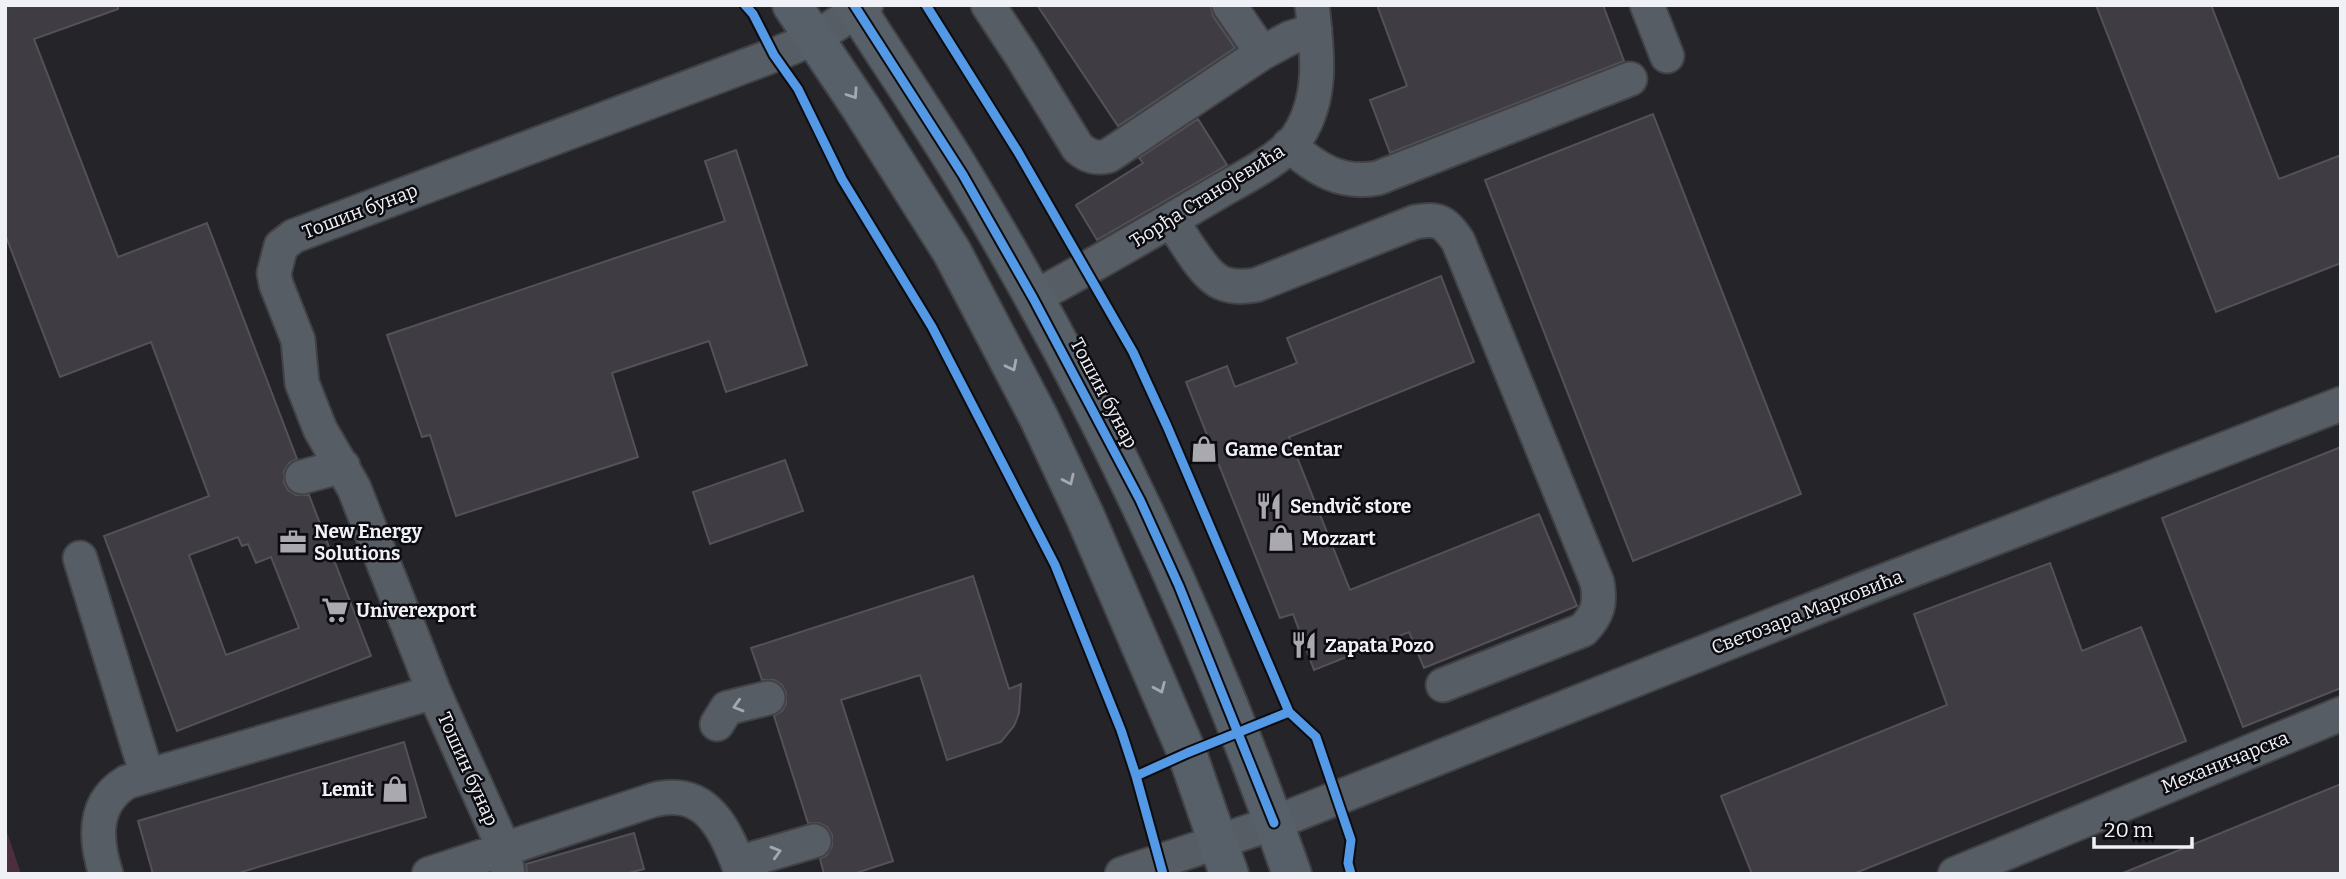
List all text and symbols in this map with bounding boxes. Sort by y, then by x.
one-way arrow [844,87,857,100]
street label: Ђорђа Станојевића [1126,139,1289,253]
street label: Тошин бунар [299,178,421,244]
street label: Тошин бунар [1065,334,1143,452]
one-way arrow [1004,359,1017,371]
shop icon: Game Centar [1189,434,1219,464]
place label: Game Centar [1225,438,1342,461]
one-way arrow [1061,473,1075,485]
restaurant icon: Sendvič store [1254,491,1284,521]
place label: Sendvič store [1290,495,1411,518]
place label: New Energy Solutions [314,520,422,565]
shop icon: Mozzart [1266,523,1296,553]
office icon: New Energy Solutions [278,527,308,557]
place label: Mozzart [1302,527,1376,550]
street label: Светозара Марковића [1708,565,1907,659]
supermarket icon: Univerexport [320,595,350,625]
place label: Univerexport [356,599,477,622]
restaurant icon: Zapata Pozo [1289,630,1319,660]
place label: Zapata Pozo [1325,634,1434,657]
one-way arrow [1152,681,1166,694]
one-way arrow [733,697,745,712]
street label: Тошин бунар [433,709,503,829]
street label: Механичарска [2158,726,2293,798]
shop icon: Lemit [380,774,410,804]
place label: Lemit [321,778,374,801]
scale bar [2094,806,2192,850]
text: 20 m [2104,817,2153,843]
one-way arrow [769,845,781,860]

